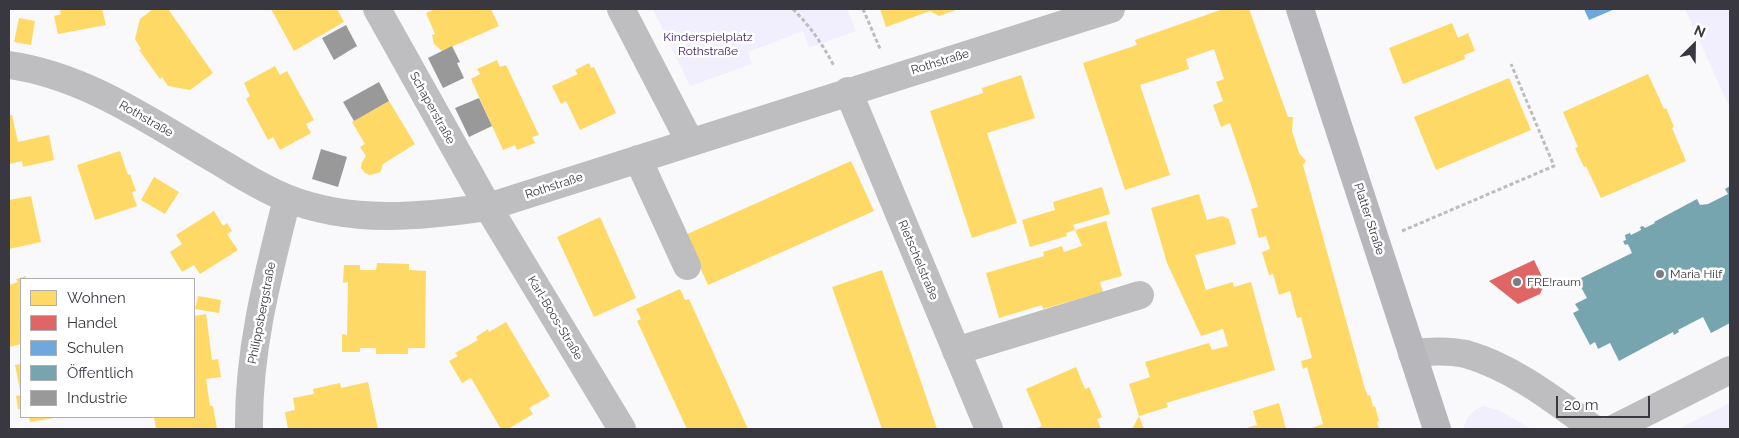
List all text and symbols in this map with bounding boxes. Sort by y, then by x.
north arrow [1669,20,1719,70]
text: N [1692,22,1708,41]
park label: Kinderspielplatz Rothstraße [663,30,753,58]
street label: Rothstraße [909,46,971,78]
street label: Schaperstraße [406,69,458,147]
street label: Rothstraße [116,98,176,140]
street label: Rothstraße [523,170,585,202]
street label: Platter Straße [1351,181,1387,257]
street label: Rietschelstraße [895,218,941,302]
street label: Philippsbergstraße [245,261,279,365]
place label: Maria Hilf [1670,267,1722,281]
marker: Maria Hilf [1654,268,1666,280]
street label: Karl-Boos-Straße [524,273,586,363]
place label: FRE!raum [1527,275,1581,289]
marker: FRE!raum [1511,276,1523,288]
legend [20,278,195,418]
text: Wohnen [67,289,126,307]
text: Handel [67,314,117,332]
text: Schulen [67,339,124,357]
text: Öffentlich [67,364,134,382]
scale bar [1559,386,1653,418]
text: Industrie [67,389,127,407]
text: 20 m [1564,396,1599,414]

